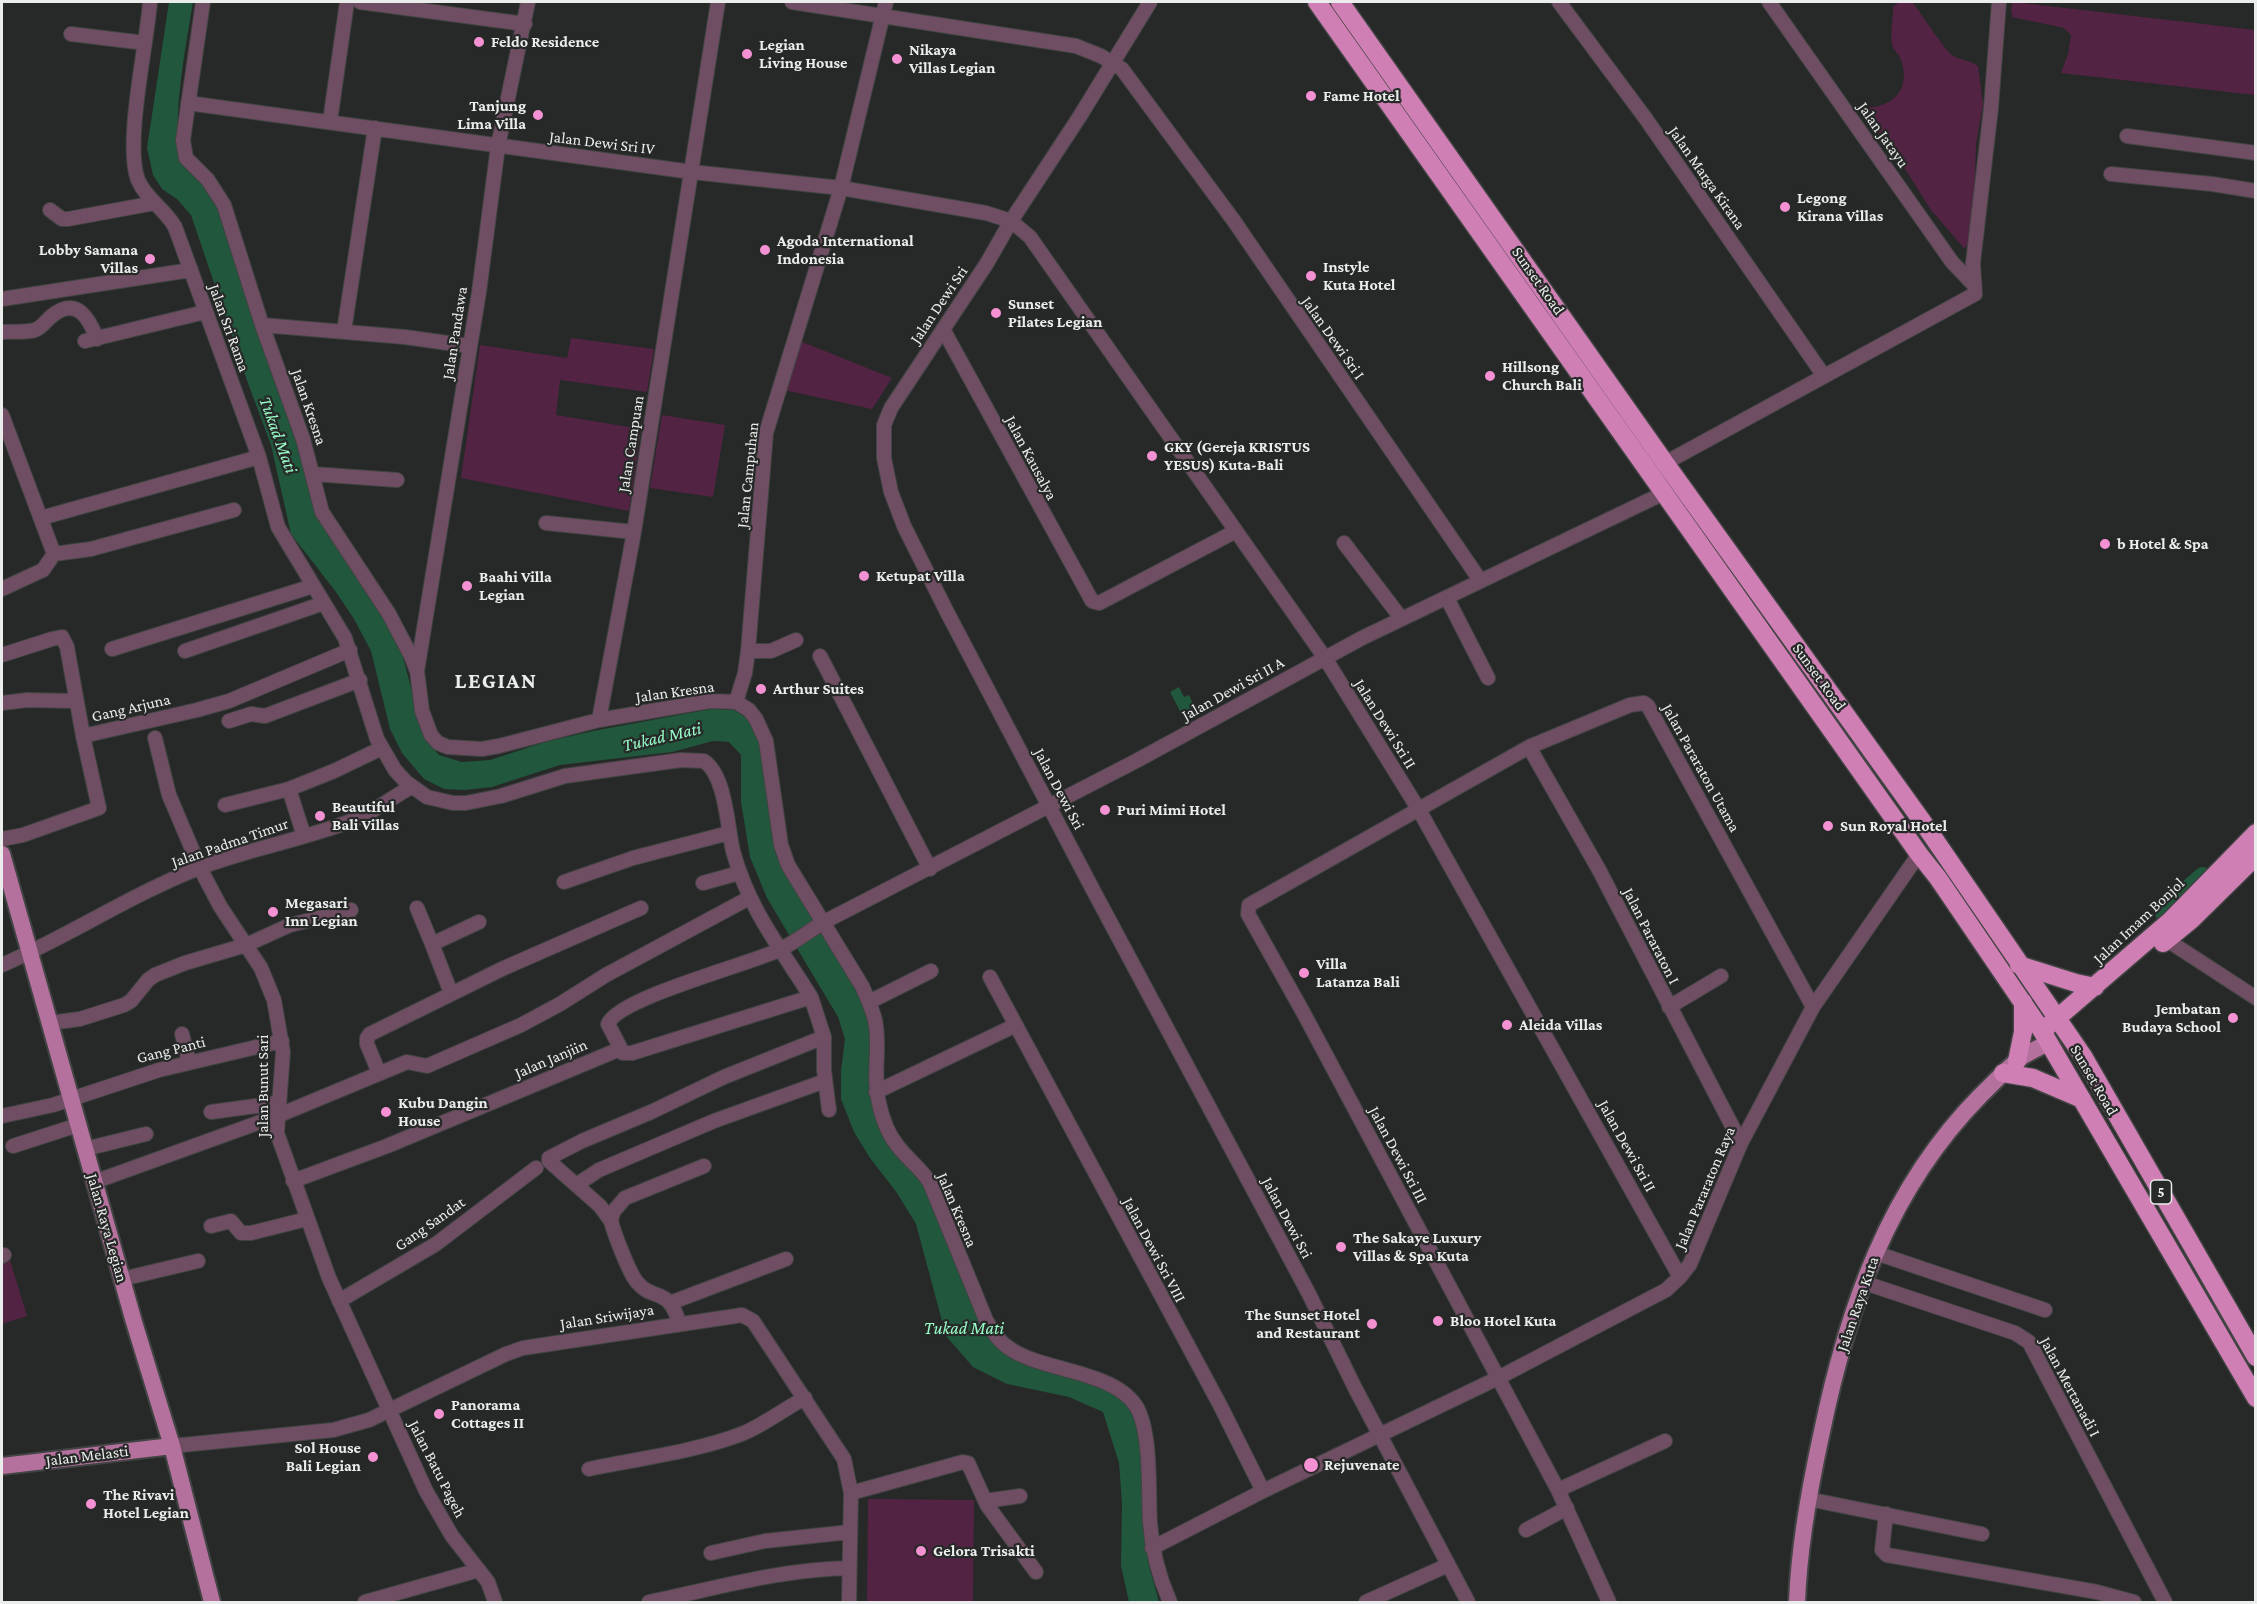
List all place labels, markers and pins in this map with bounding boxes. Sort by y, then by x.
place label: Feldo Residence [491,32,599,52]
marker: Feldo Residence [472,35,486,49]
place label: Legian Living House [759,35,847,73]
place label: Nikaya Villas Legian [909,40,995,78]
marker: Legian Living House [740,47,754,61]
marker: Nikaya Villas Legian [890,52,904,66]
place label: Fame Hotel [1323,86,1400,106]
marker: Fame Hotel [1304,89,1318,103]
place label: Tanjung Lima Villa [457,96,526,134]
marker: Tanjung Lima Villa [531,108,545,122]
place label: Legong Kirana Villas [1797,188,1883,226]
marker: Legong Kirana Villas [1778,200,1792,214]
place label: Agoda International Indonesia [777,231,914,269]
place label: Lobby Samana Villas [39,240,138,278]
marker: Agoda International Indonesia [758,243,772,257]
marker: Lobby Samana Villas [143,252,157,266]
place label: Instyle Kuta Hotel [1323,257,1395,295]
marker: Instyle Kuta Hotel [1304,269,1318,283]
place label: Sunset Pilates Legian [1008,294,1102,332]
marker: Sunset Pilates Legian [989,306,1003,320]
place label: Hillsong Church Bali [1502,357,1582,395]
marker: Hillsong Church Bali [1483,369,1497,383]
place label: GKY (Gereja KRISTUS YESUS) Kuta-Bali [1164,437,1310,475]
marker: GKY (Gereja KRISTUS YESUS) Kuta-Bali [1145,449,1159,463]
place label: b Hotel & Spa [2117,534,2209,554]
marker: b Hotel & Spa [2098,537,2112,551]
place label: Ketupat Villa [876,566,965,586]
place label: Baahi Villa Legian [479,567,552,605]
marker: Ketupat Villa [857,569,871,583]
marker: Baahi Villa Legian [460,579,474,593]
place label: Arthur Suites [773,679,864,699]
marker: Arthur Suites [754,682,768,696]
place label: Beautiful Bali Villas [332,797,399,835]
place label: Puri Mimi Hotel [1117,800,1226,820]
marker: Puri Mimi Hotel [1098,803,1112,817]
marker: Beautiful Bali Villas [313,809,327,823]
place label: Sun Royal Hotel [1840,816,1947,836]
marker: Sun Royal Hotel [1821,819,1835,833]
place label: Megasari Inn Legian [285,893,358,931]
marker: Megasari Inn Legian [266,905,280,919]
place label: Villa Latanza Bali [1316,954,1400,992]
marker: Villa Latanza Bali [1297,966,1311,980]
place label: Jembatan Budaya School [2122,999,2221,1037]
marker: Jembatan Budaya School [2226,1011,2240,1025]
place label: Aleida Villas [1519,1015,1602,1035]
marker: Aleida Villas [1500,1018,1514,1032]
place label: Kubu Dangin House [398,1093,488,1131]
marker: Kubu Dangin House [379,1105,393,1119]
place label: The Sakaye Luxury Villas & Spa Kuta [1353,1228,1481,1266]
marker: The Sakaye Luxury Villas & Spa Kuta [1334,1240,1348,1254]
place label: The Sunset Hotel and Restaurant [1245,1305,1360,1343]
place label: Bloo Hotel Kuta [1450,1311,1556,1331]
marker: Bloo Hotel Kuta [1431,1314,1445,1328]
marker: The Sunset Hotel and Restaurant [1365,1317,1379,1331]
place label: Panorama Cottages II [451,1395,524,1433]
marker: Panorama Cottages II [432,1407,446,1421]
place label: Sol House Bali Legian [286,1438,361,1476]
marker: Sol House Bali Legian [366,1450,380,1464]
place label: Rejuvenate [1324,1455,1399,1475]
marker: Rejuvenate [1302,1456,1320,1474]
place label: The Rivavi Hotel Legian [103,1485,189,1523]
marker: The Rivavi Hotel Legian [84,1497,98,1511]
place label: Gelora Trisakti [933,1541,1035,1561]
marker: Gelora Trisakti [914,1544,928,1558]

